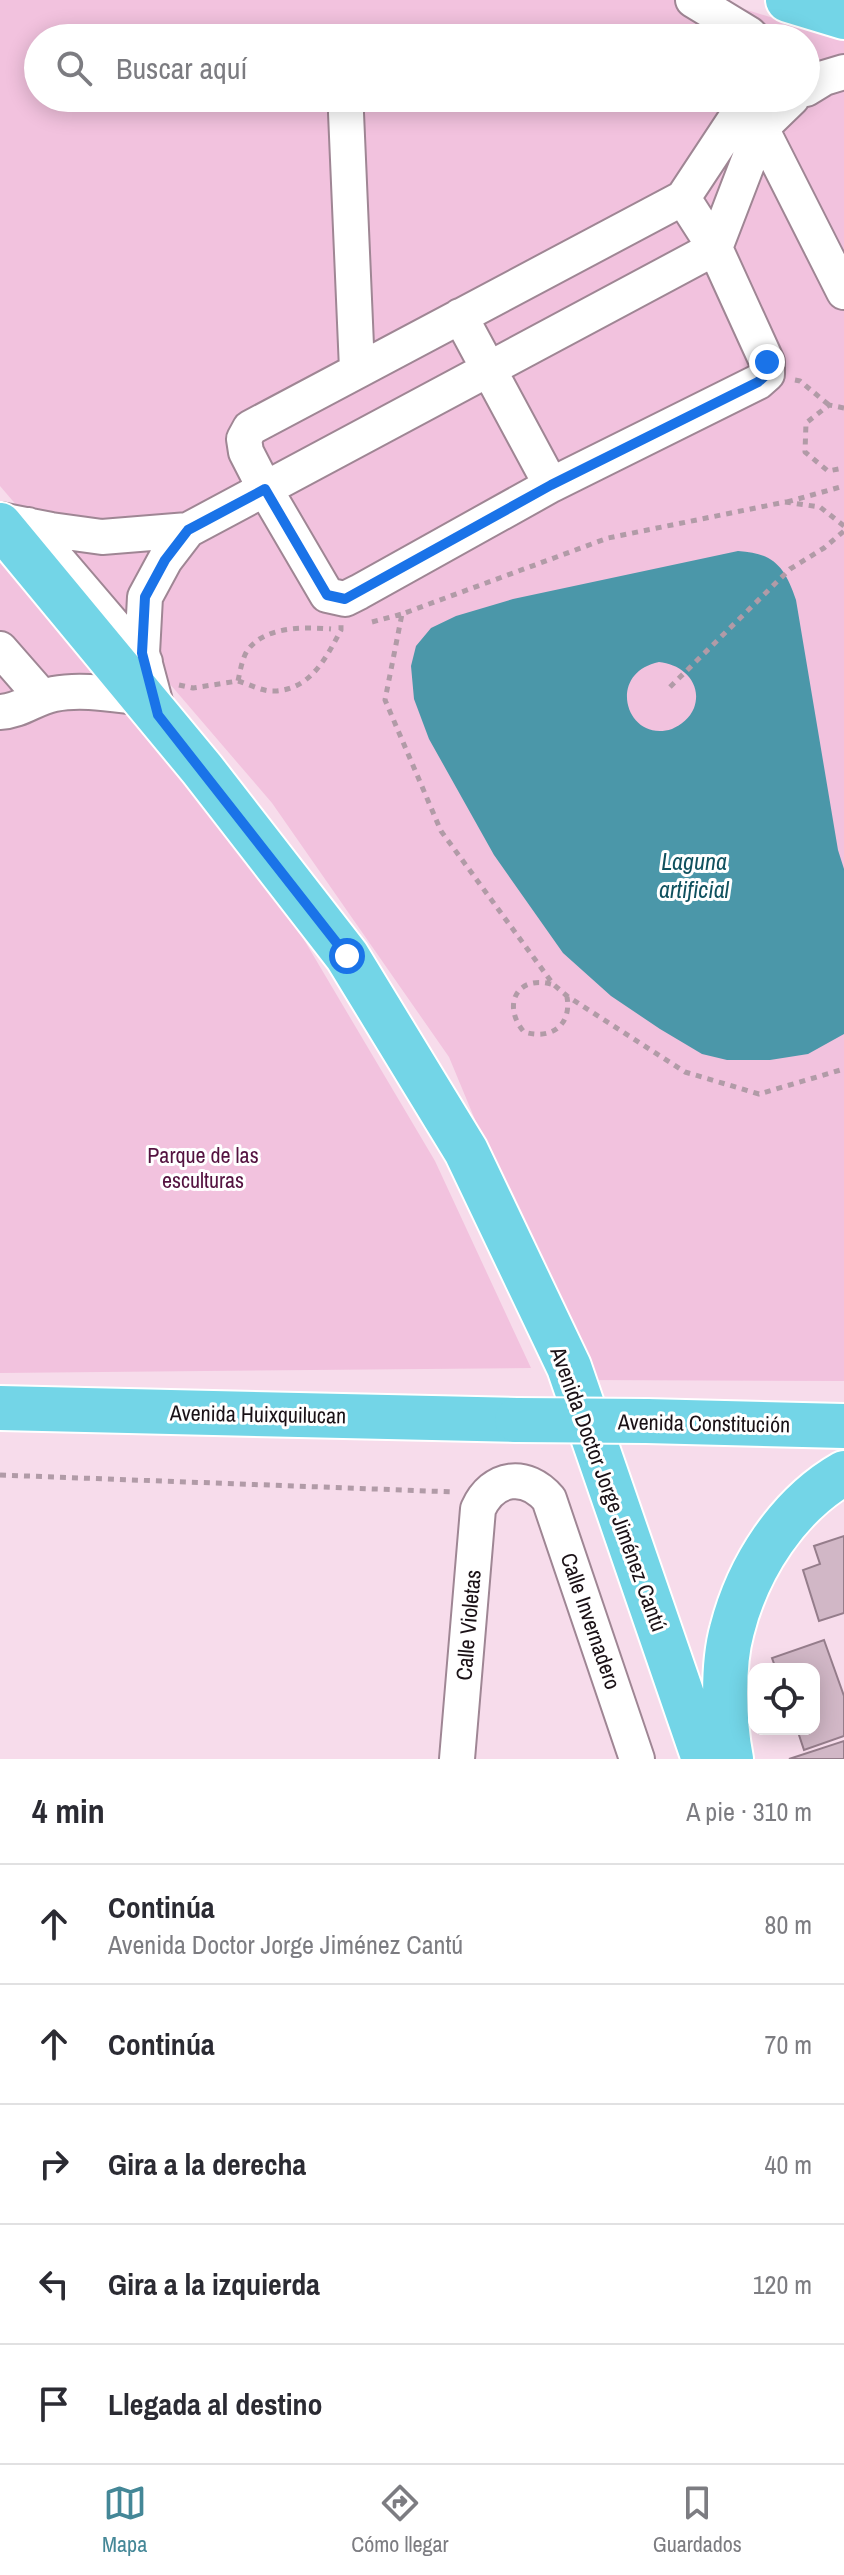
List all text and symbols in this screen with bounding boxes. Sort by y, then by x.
search box [24,24,820,112]
icon: search [52,46,96,90]
text: Buscar aquí [116,48,247,88]
route end [749,344,785,380]
water label: Laguna artificial [659,845,730,905]
route start [329,938,365,974]
park label: Parque de las esculturas [147,1140,259,1195]
street label: Avenida Doctor Jorge Jiménez Cantú [543,1342,674,1635]
street label: Avenida Huixquilucan [169,1397,346,1431]
street label: Avenida Constitución [617,1406,790,1440]
street label: Calle Invernadero [554,1549,628,1693]
street label: Calle Violetas [448,1568,488,1682]
map controls [748,1663,820,1735]
button: locate [748,1663,820,1735]
text: 4 min [32,1788,105,1834]
text: A pie · 310 m [686,1794,812,1829]
text: Continúa [108,1887,215,1927]
icon: ahead [32,1902,76,1946]
text: 80 m [765,1907,812,1942]
text: Avenida Doctor Jorge Jiménez Cantú [108,1927,463,1962]
icon: ahead [32,2022,76,2066]
text: Continúa [108,2024,215,2064]
text: 70 m [765,2027,812,2062]
icon: right [32,2142,76,2186]
text: Gira a la derecha [108,2144,306,2184]
text: 40 m [765,2147,812,2182]
icon: left [32,2262,76,2306]
text: Gira a la izquierda [108,2264,320,2304]
text: 120 m [753,2267,812,2302]
icon: arrive [32,2382,76,2426]
text: Llegada al destino [108,2384,323,2424]
tab: Mapa [102,2481,147,2559]
tab: Cómo llegar [351,2481,449,2559]
tab: Guardados [653,2481,742,2559]

